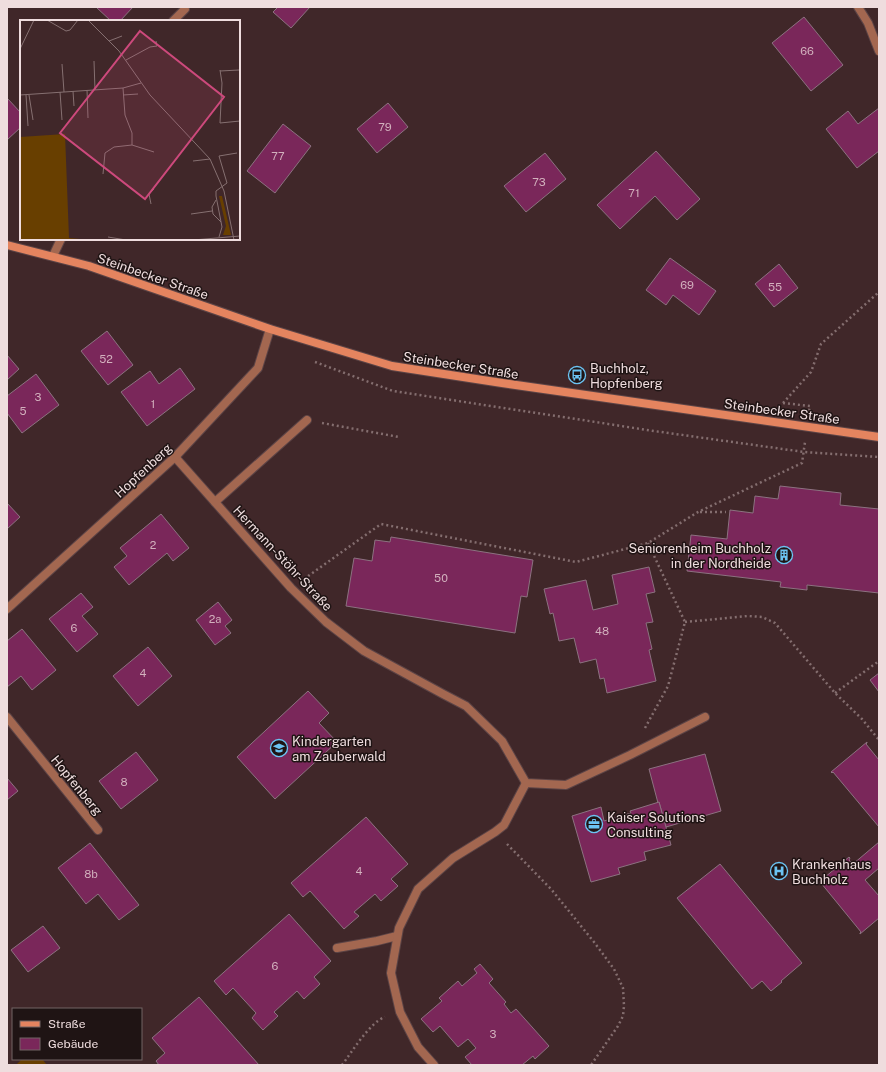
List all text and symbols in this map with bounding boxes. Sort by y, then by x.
inset map [20,20,240,240]
house number: 66 [800,45,814,57]
house number: 79 [378,121,392,133]
house number: 77 [271,150,285,162]
house number: 73 [532,176,546,188]
house number: 71 [628,187,640,199]
street label: Steinbecker Straße [95,250,210,303]
house number: 69 [680,279,694,291]
house number: 55 [768,281,782,293]
street label: Steinbecker Straße [402,349,520,382]
house number: 52 [99,353,113,365]
place label: Buchholz, Hopfenberg [590,361,663,391]
bus stop icon: Buchholz, Hopfenberg [567,365,587,385]
house number: 3 [35,391,42,403]
street label: Steinbecker Straße [723,396,841,427]
house number: 1 [151,398,155,410]
house number: 5 [19,405,27,417]
street label: Hopfenberg [112,440,175,501]
street label: Hermann-Stöhr-Straße [230,503,335,614]
house number: 2 [150,539,157,551]
place label: Seniorenheim Buchholz in der Nordheide [629,541,771,571]
building icon: Seniorenheim Buchholz in der Nordheide [774,545,794,565]
house number: 50 [434,572,448,584]
house number: 2a [209,613,221,625]
house number: 6 [71,622,78,634]
house number: 48 [595,625,609,637]
house number: 4 [140,667,147,679]
place label: Kindergarten am Zauberwald [292,734,386,764]
school or university icon: Kindergarten am Zauberwald [269,738,289,758]
street label: Hopfenberg [48,752,105,818]
house number: 8 [120,776,128,788]
place label: Kaiser Solutions Consulting [607,810,705,840]
office icon: Kaiser Solutions Consulting [584,814,604,834]
place label: Krankenhaus Buchholz [792,857,871,887]
hospital icon: Krankenhaus Buchholz [769,861,789,881]
house number: 4 [356,865,363,877]
house number: 8b [84,868,98,880]
house number: 6 [272,960,279,972]
legend [12,1008,142,1060]
text: Straße [48,1017,86,1031]
house number: 3 [490,1028,497,1040]
text: Gebäude [48,1037,98,1051]

